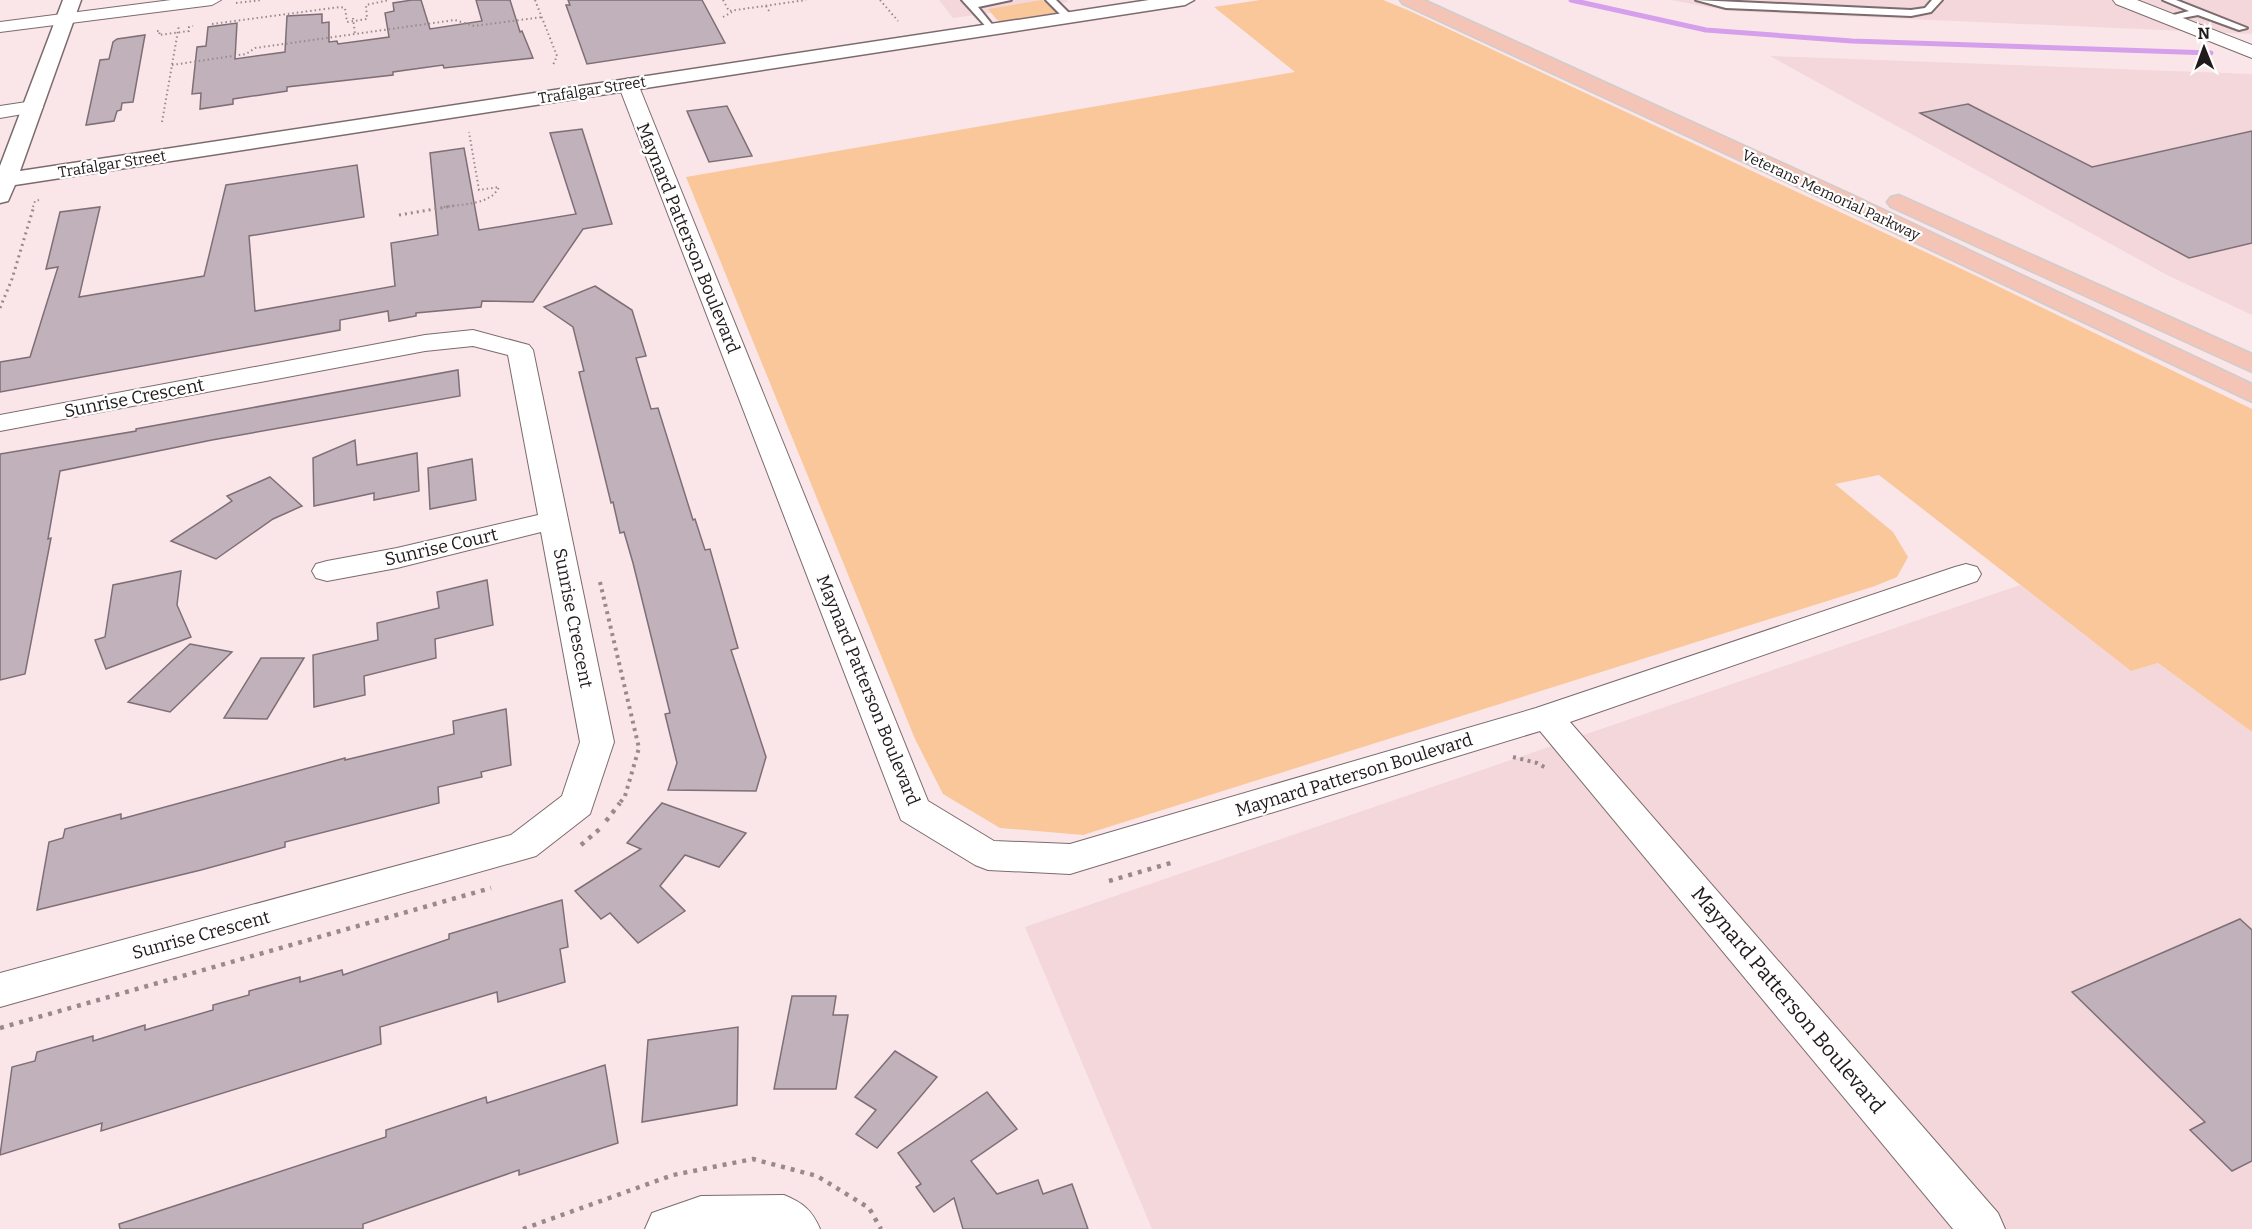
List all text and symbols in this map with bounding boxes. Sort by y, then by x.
north arrow [2174,18,2234,78]
text: N [2197,24,2210,43]
street label: Trafalgar Street [537,73,648,107]
street label: Maynard Patterson Boulevard [632,120,745,357]
street label: Veterans Memorial Parkway [1739,146,1923,244]
street label: Trafalgar Street [57,147,168,181]
street label: Sunrise Crescent [62,374,206,422]
street label: Sunrise Court [382,523,500,571]
street label: Sunrise Crescent [549,546,597,690]
street label: Maynard Patterson Boulevard [812,572,925,809]
street label: Maynard Patterson Boulevard [1233,728,1475,822]
street label: Maynard Patterson Boulevard [1686,881,1890,1119]
street label: Sunrise Crescent [130,906,273,964]

